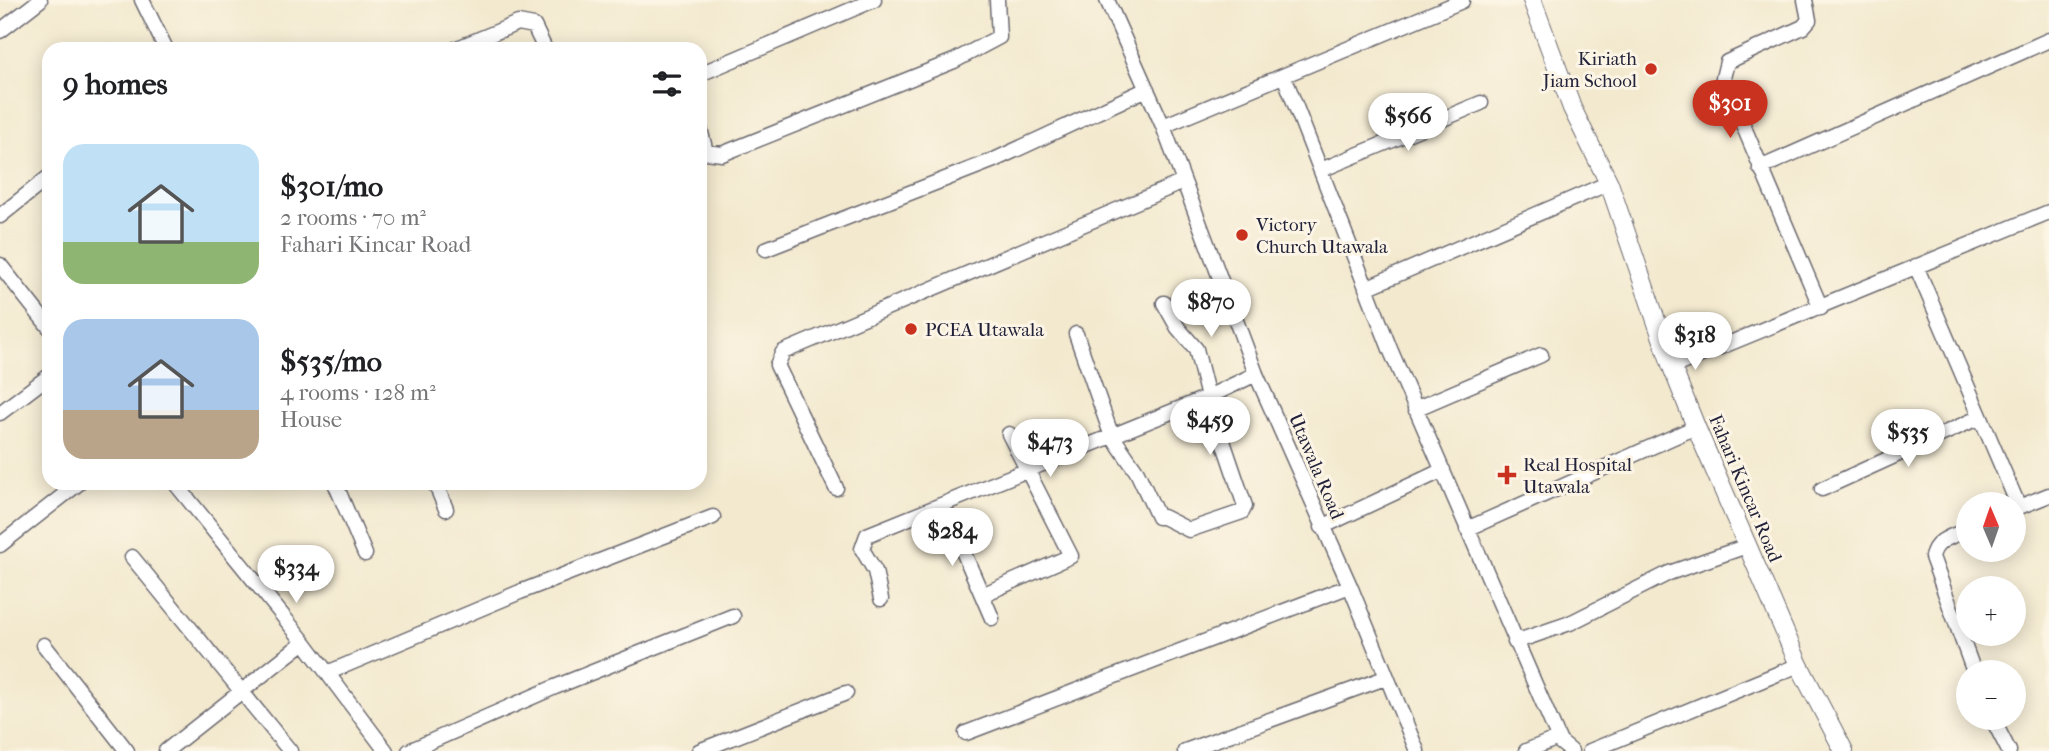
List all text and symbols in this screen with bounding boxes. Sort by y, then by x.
place label: Kiriath Jiam School [1541,48,1637,92]
marker: Kiriath Jiam School [1643,61,1659,77]
icon: filters [648,65,686,103]
text: 9 homes [63,67,168,102]
pin: $301 [1689,80,1771,140]
text: $301 [1709,89,1751,116]
pin: $566 [1367,94,1449,153]
text: $566 [1384,102,1432,129]
text: $301/mo [280,169,383,204]
icon: home [119,172,203,256]
text: 2 rooms · 70 m² [280,204,426,231]
place label: Victory Church Utawala [1255,214,1388,258]
marker: Victory Church Utawala [1234,227,1250,243]
text: Fahari Kincar Road [280,231,471,258]
pin: $870 [1170,280,1252,339]
text: $870 [1187,288,1235,315]
pin: $318 [1654,312,1736,372]
place label: PCEA Utawala [925,319,1044,341]
marker: PCEA Utawala [903,321,919,337]
text: $318 [1674,321,1716,348]
text: $535/mo [280,344,382,379]
icon: home [119,347,203,431]
text: 4 rooms · 128 m² [280,379,436,406]
pin: $459 [1169,398,1251,457]
text: House [280,406,342,433]
text: $459 [1186,406,1234,433]
street label: Utawala Road [1284,410,1349,523]
pin: $535 [1867,410,1949,469]
street label: Fahari Kincar Road [1704,411,1786,566]
text: $535 [1887,418,1929,445]
pin: $473 [1009,420,1091,479]
text: $473 [1027,428,1073,455]
place label: Real Hospital Utawala [1523,454,1632,498]
marker: Real Hospital Utawala [1497,465,1517,485]
north arrow [1956,492,2026,562]
map controls [1956,492,2026,730]
pin: $284 [911,508,993,568]
text: $284 [927,517,977,544]
pin: $334 [255,546,337,605]
text: $334 [273,554,319,581]
button: + [1956,576,2026,646]
button: − [1956,660,2026,730]

